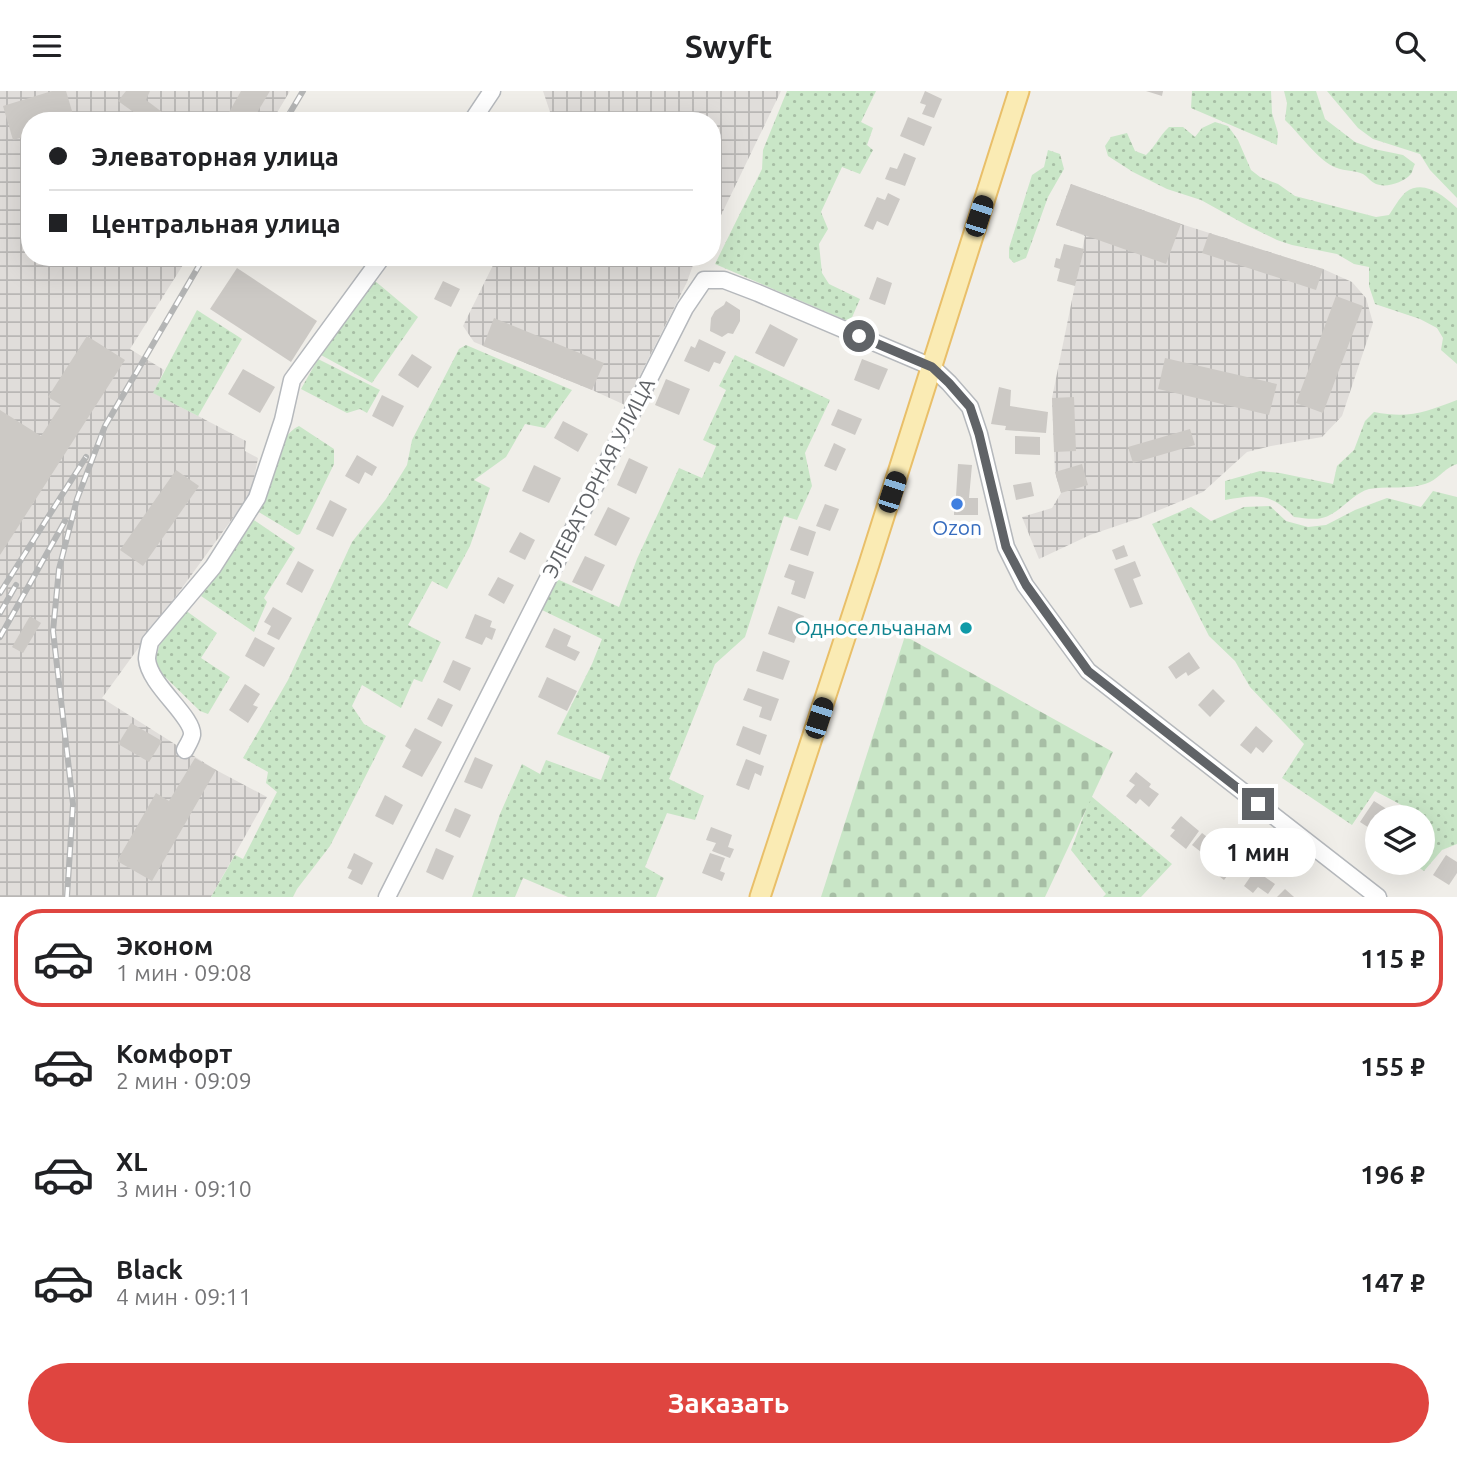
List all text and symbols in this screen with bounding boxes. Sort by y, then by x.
icon: menu [28,27,66,65]
icon: search [1391,27,1429,65]
text: Swyft [685,28,772,64]
text: Элеваторная улица [91,142,339,171]
car [963,193,996,239]
text: Центральная улица [91,209,341,238]
route start [843,320,875,352]
street label: ЭЛЕВАТОРНАЯ УЛИЦА [537,373,659,581]
car [876,469,909,515]
marker: Ozon [949,496,965,512]
place label: Ozon [932,515,982,539]
place label: Односельчанам [794,615,952,639]
marker: Односельчанам [958,620,974,636]
car [803,695,836,741]
route end [1242,788,1274,820]
map controls [1365,805,1435,875]
button: layers [1365,805,1435,875]
callout: 1 мин [1200,829,1316,877]
text: 1 мин [1226,840,1290,865]
icon: car [32,927,95,990]
text: Эконом [116,931,213,960]
text: 115 ₽ [1360,944,1425,973]
text: 1 мин · 09:08 [116,960,252,985]
icon: car [32,1035,95,1098]
text: Комфорт [116,1039,232,1068]
text: 155 ₽ [1360,1052,1425,1081]
text: 2 мин · 09:09 [116,1068,252,1093]
icon: car [32,1143,95,1206]
text: XL [116,1147,147,1176]
text: 196 ₽ [1360,1160,1425,1189]
text: 3 мин · 09:10 [116,1176,252,1201]
icon: car [32,1251,95,1314]
text: Black [116,1255,183,1284]
text: 147 ₽ [1360,1268,1425,1297]
text: 4 мин · 09:11 [116,1284,252,1309]
button: Заказать [28,1363,1429,1443]

